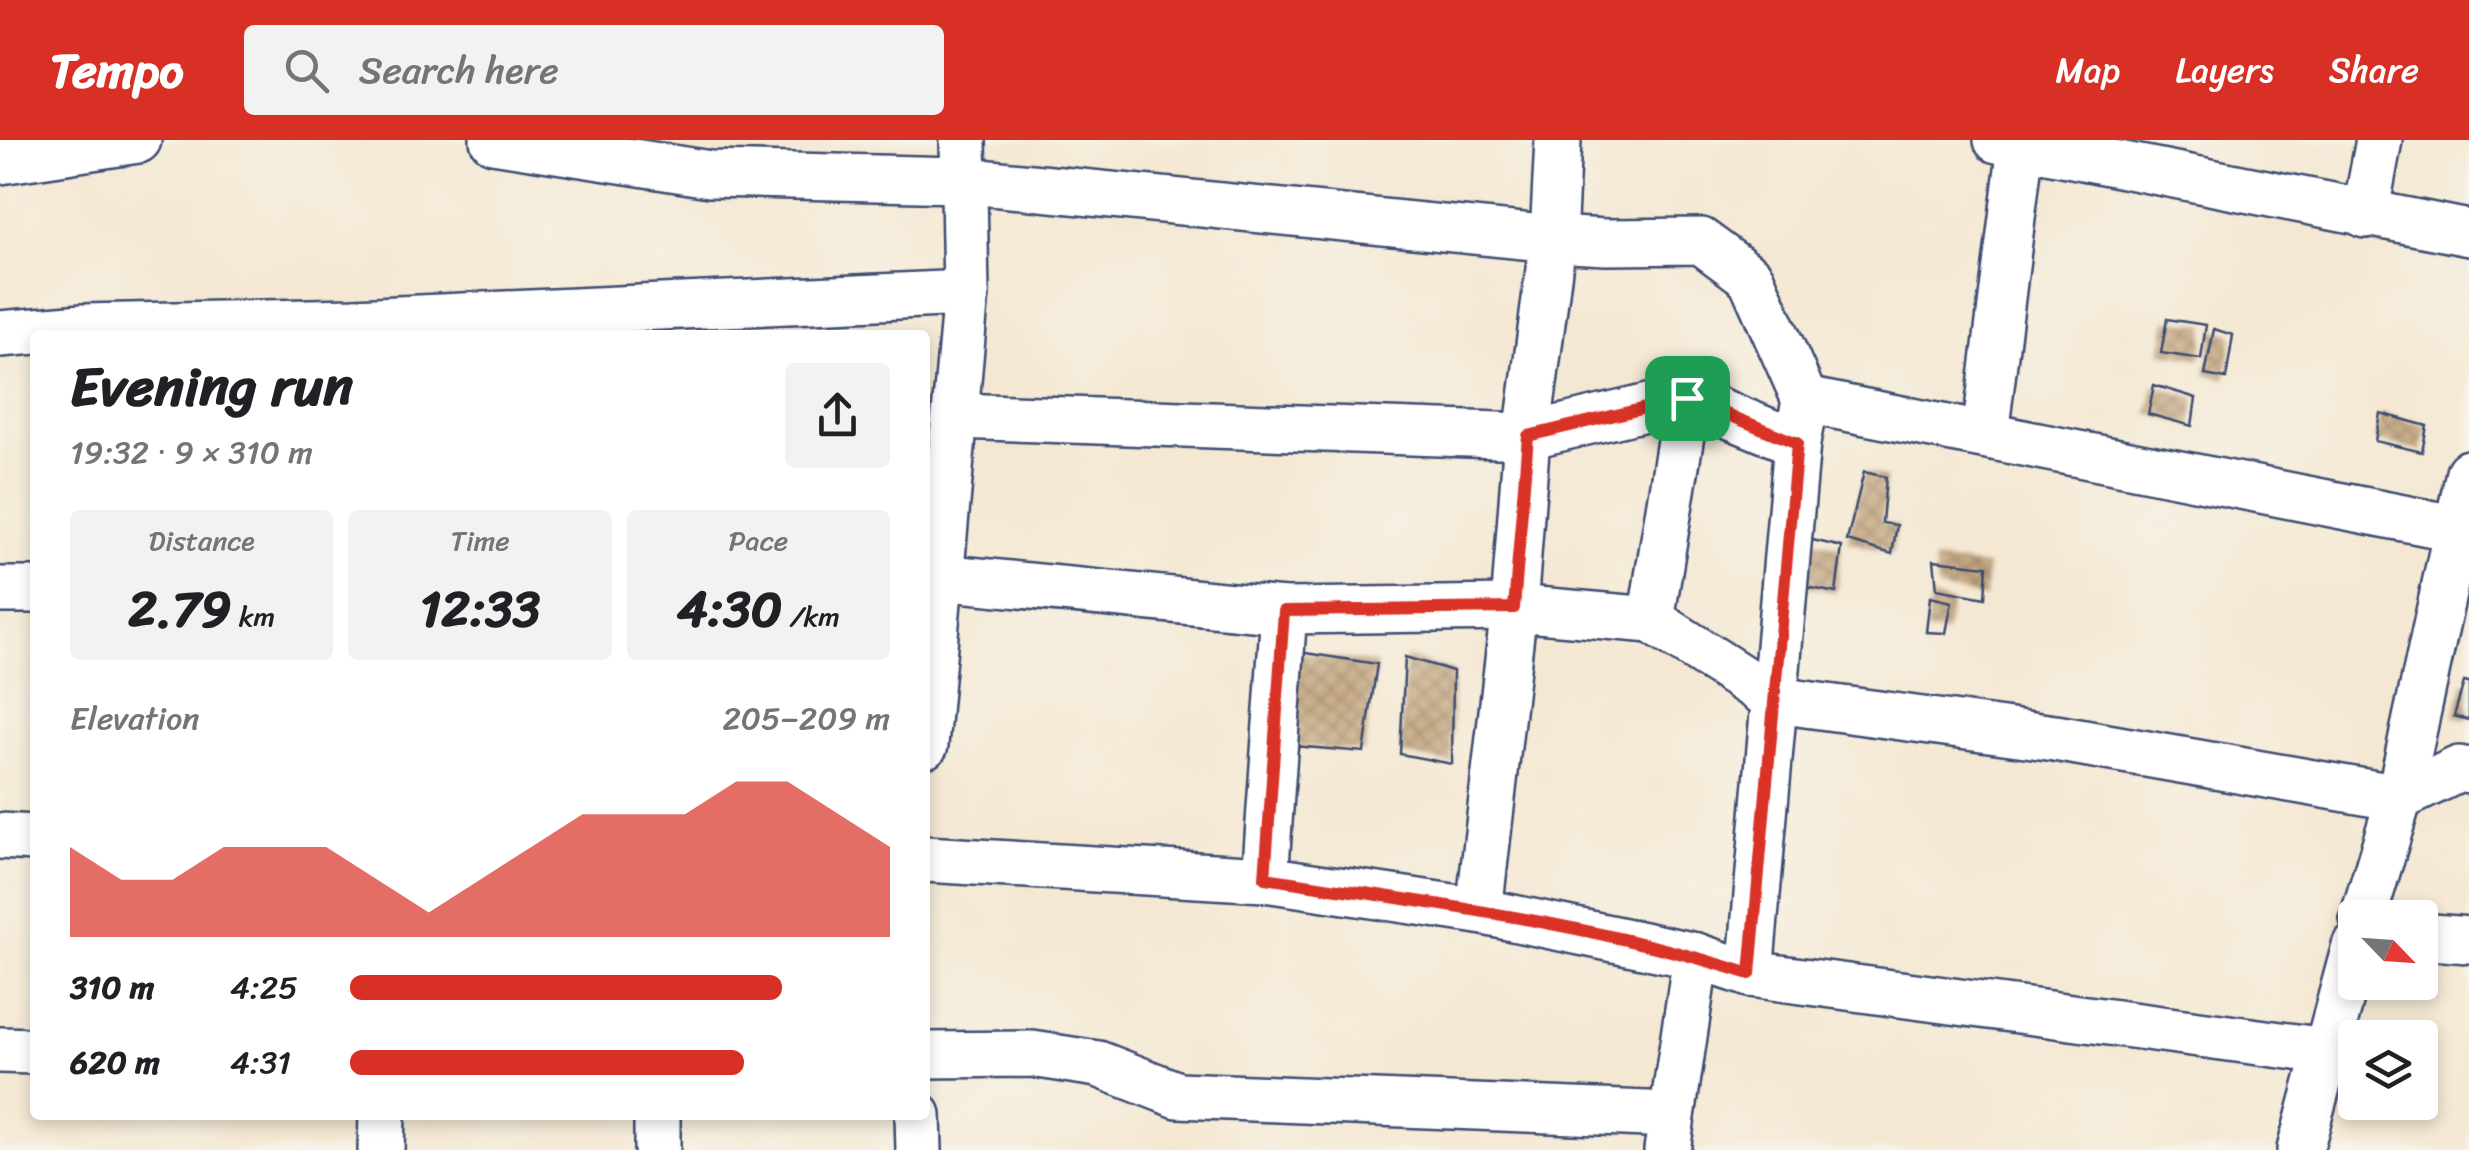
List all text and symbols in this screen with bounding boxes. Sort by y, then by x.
search box [244,25,944,115]
text: Tempo [50,28,184,113]
text: Search here [359,37,559,104]
text: Map [2056,39,2120,101]
text: Layers [2175,39,2274,101]
text: Share [2329,39,2419,101]
icon: search [279,43,334,98]
text: Evening run [70,338,353,435]
pin [1645,356,1730,441]
button: share [785,363,890,468]
icon: arrive [1660,371,1715,426]
text: 19:32 · 9 × 310 m [70,424,313,481]
text: Distance [149,516,255,565]
text: Time [450,516,510,565]
text: Pace [729,516,788,565]
text: 2.79 [128,565,231,654]
text: 12:33 [420,565,540,654]
text: 4:30 [677,565,782,654]
text: km [231,592,275,641]
text: /km [782,592,840,641]
text: Elevation [70,690,200,747]
text: 205–209 m [722,690,890,747]
north arrow [2338,900,2438,1000]
map controls [2338,900,2438,1120]
text: 310 m [70,959,154,1016]
text: 4:25 [230,959,298,1016]
button: layers [2338,1020,2438,1120]
text: 620 m [70,1034,160,1091]
text: 4:31 [230,1034,291,1091]

